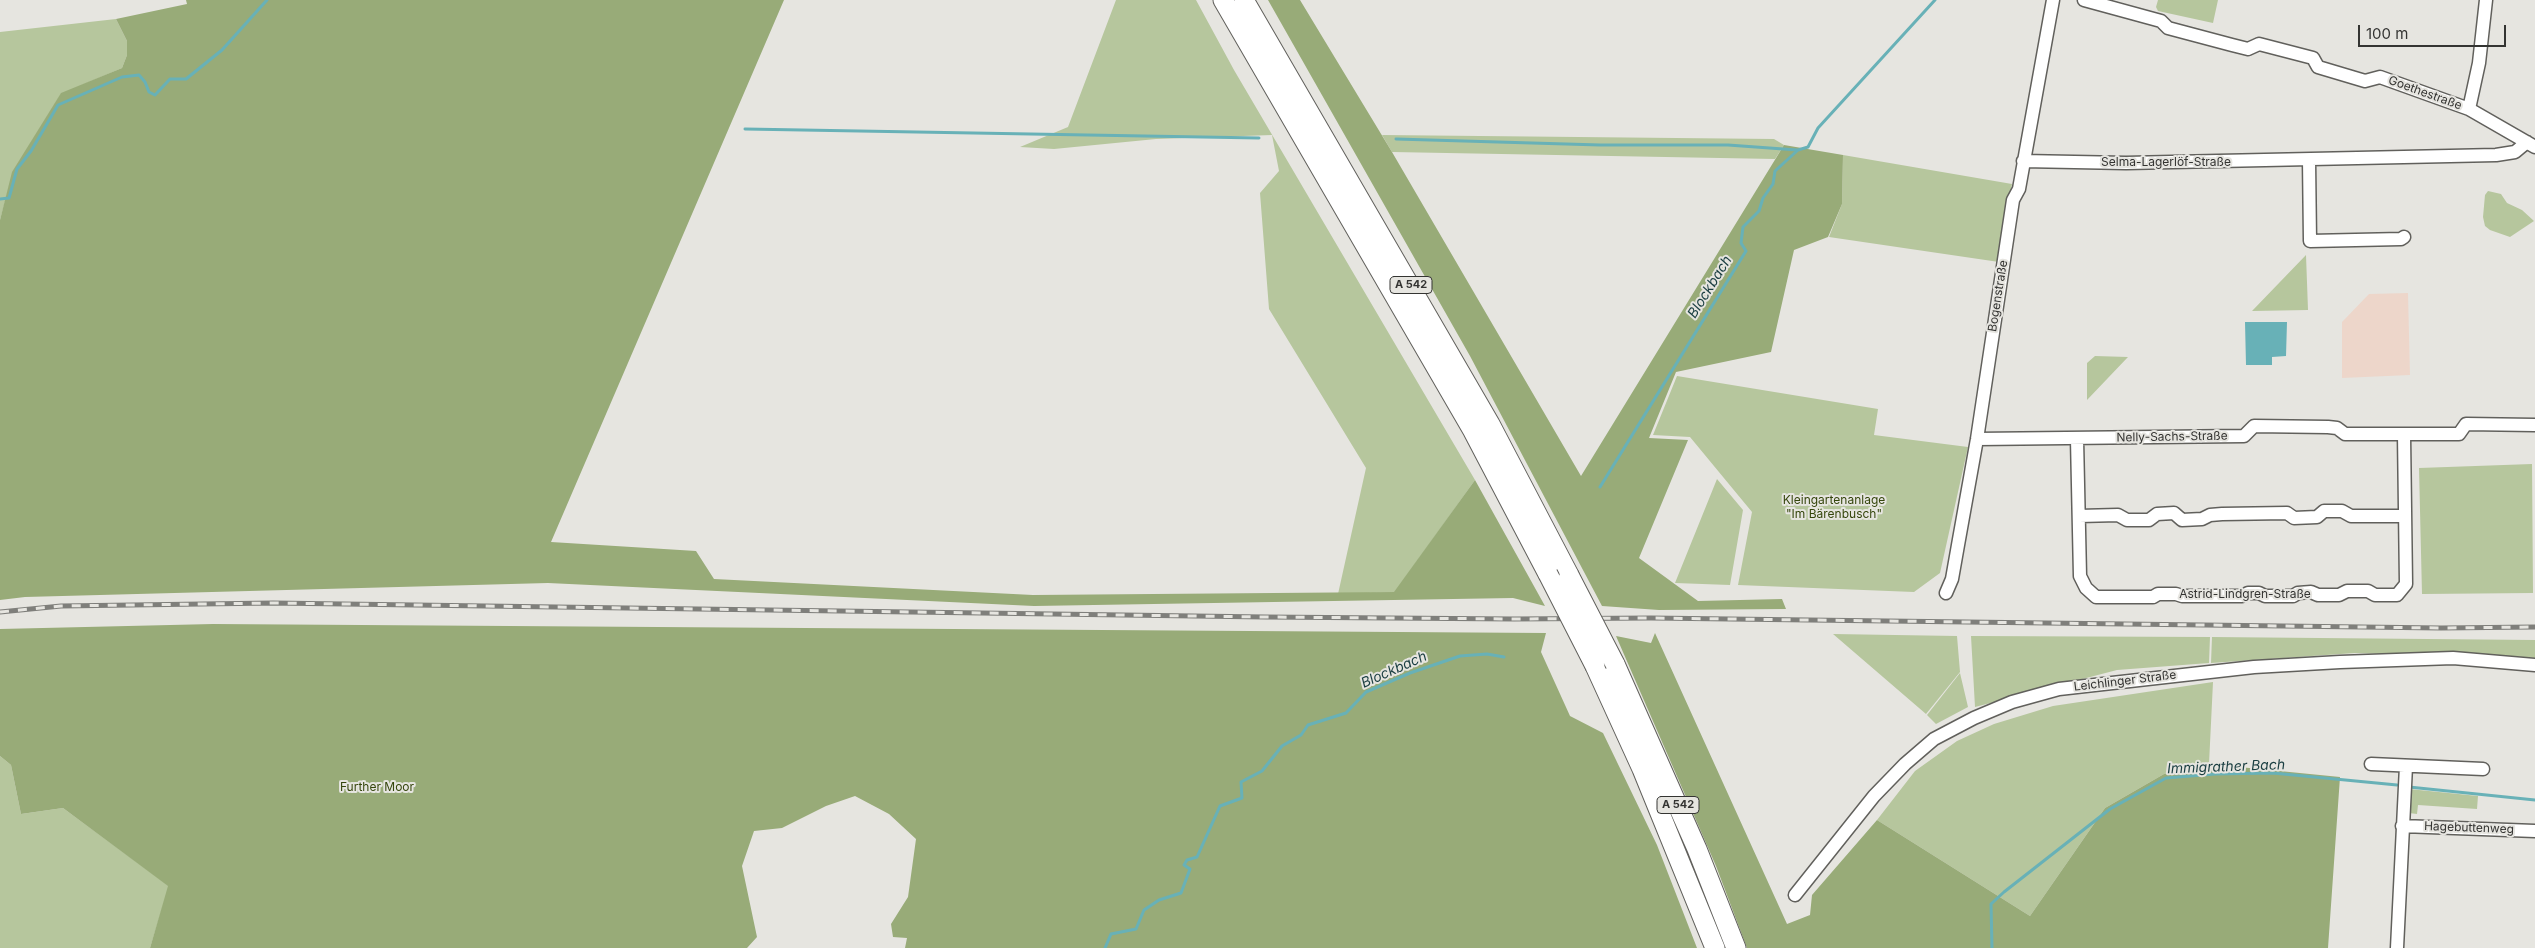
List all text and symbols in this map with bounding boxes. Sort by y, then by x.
scale bar [2360,15,2508,47]
text: 100 m [2366,24,2408,43]
street label: Goethestraße [2386,73,2464,113]
street label: Selma-Lagerlöf-Straße [2101,155,2231,169]
water label: Blockbach [1684,253,1736,321]
street label: Bogenstraße [1985,259,2011,333]
road number: A 542 [1390,276,1432,294]
street label: Nelly-Sachs-Straße [2116,429,2228,445]
park label: Kleingartenanlage "Im Bärenbusch" [1783,493,1885,521]
street label: Astrid-Lindgren-Straße [2179,587,2311,601]
water label: Blockbach [1359,648,1429,692]
street label: Leichlinger Straße [2073,668,2177,694]
water label: Immigrather Bach [2167,757,2285,777]
park label: Further Moor [340,780,414,794]
road number: A 542 [1657,796,1699,814]
street label: Hagebuttenweg [2424,819,2514,837]

